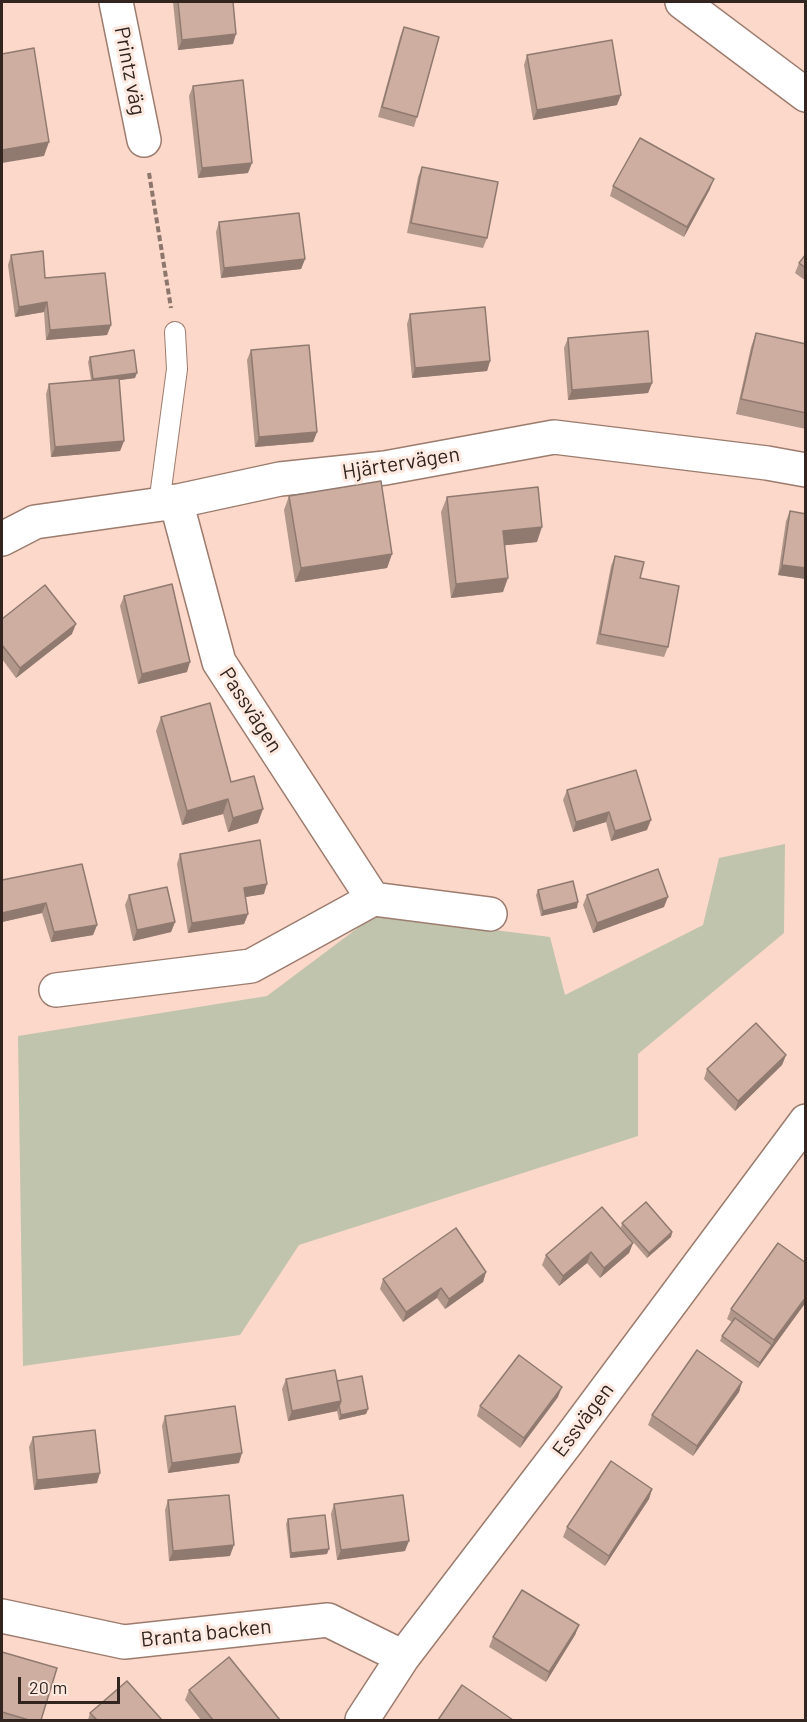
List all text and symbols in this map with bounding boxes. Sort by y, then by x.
street label: Printz väg [109,25,151,117]
street label: Hjärtervägen [341,441,461,485]
street label: Passvägen [214,663,288,757]
street label: Essvägen [547,1378,619,1462]
street label: Branta backen [139,1614,273,1652]
scale bar [21,1665,123,1703]
text: 20 m [29,1676,67,1698]

